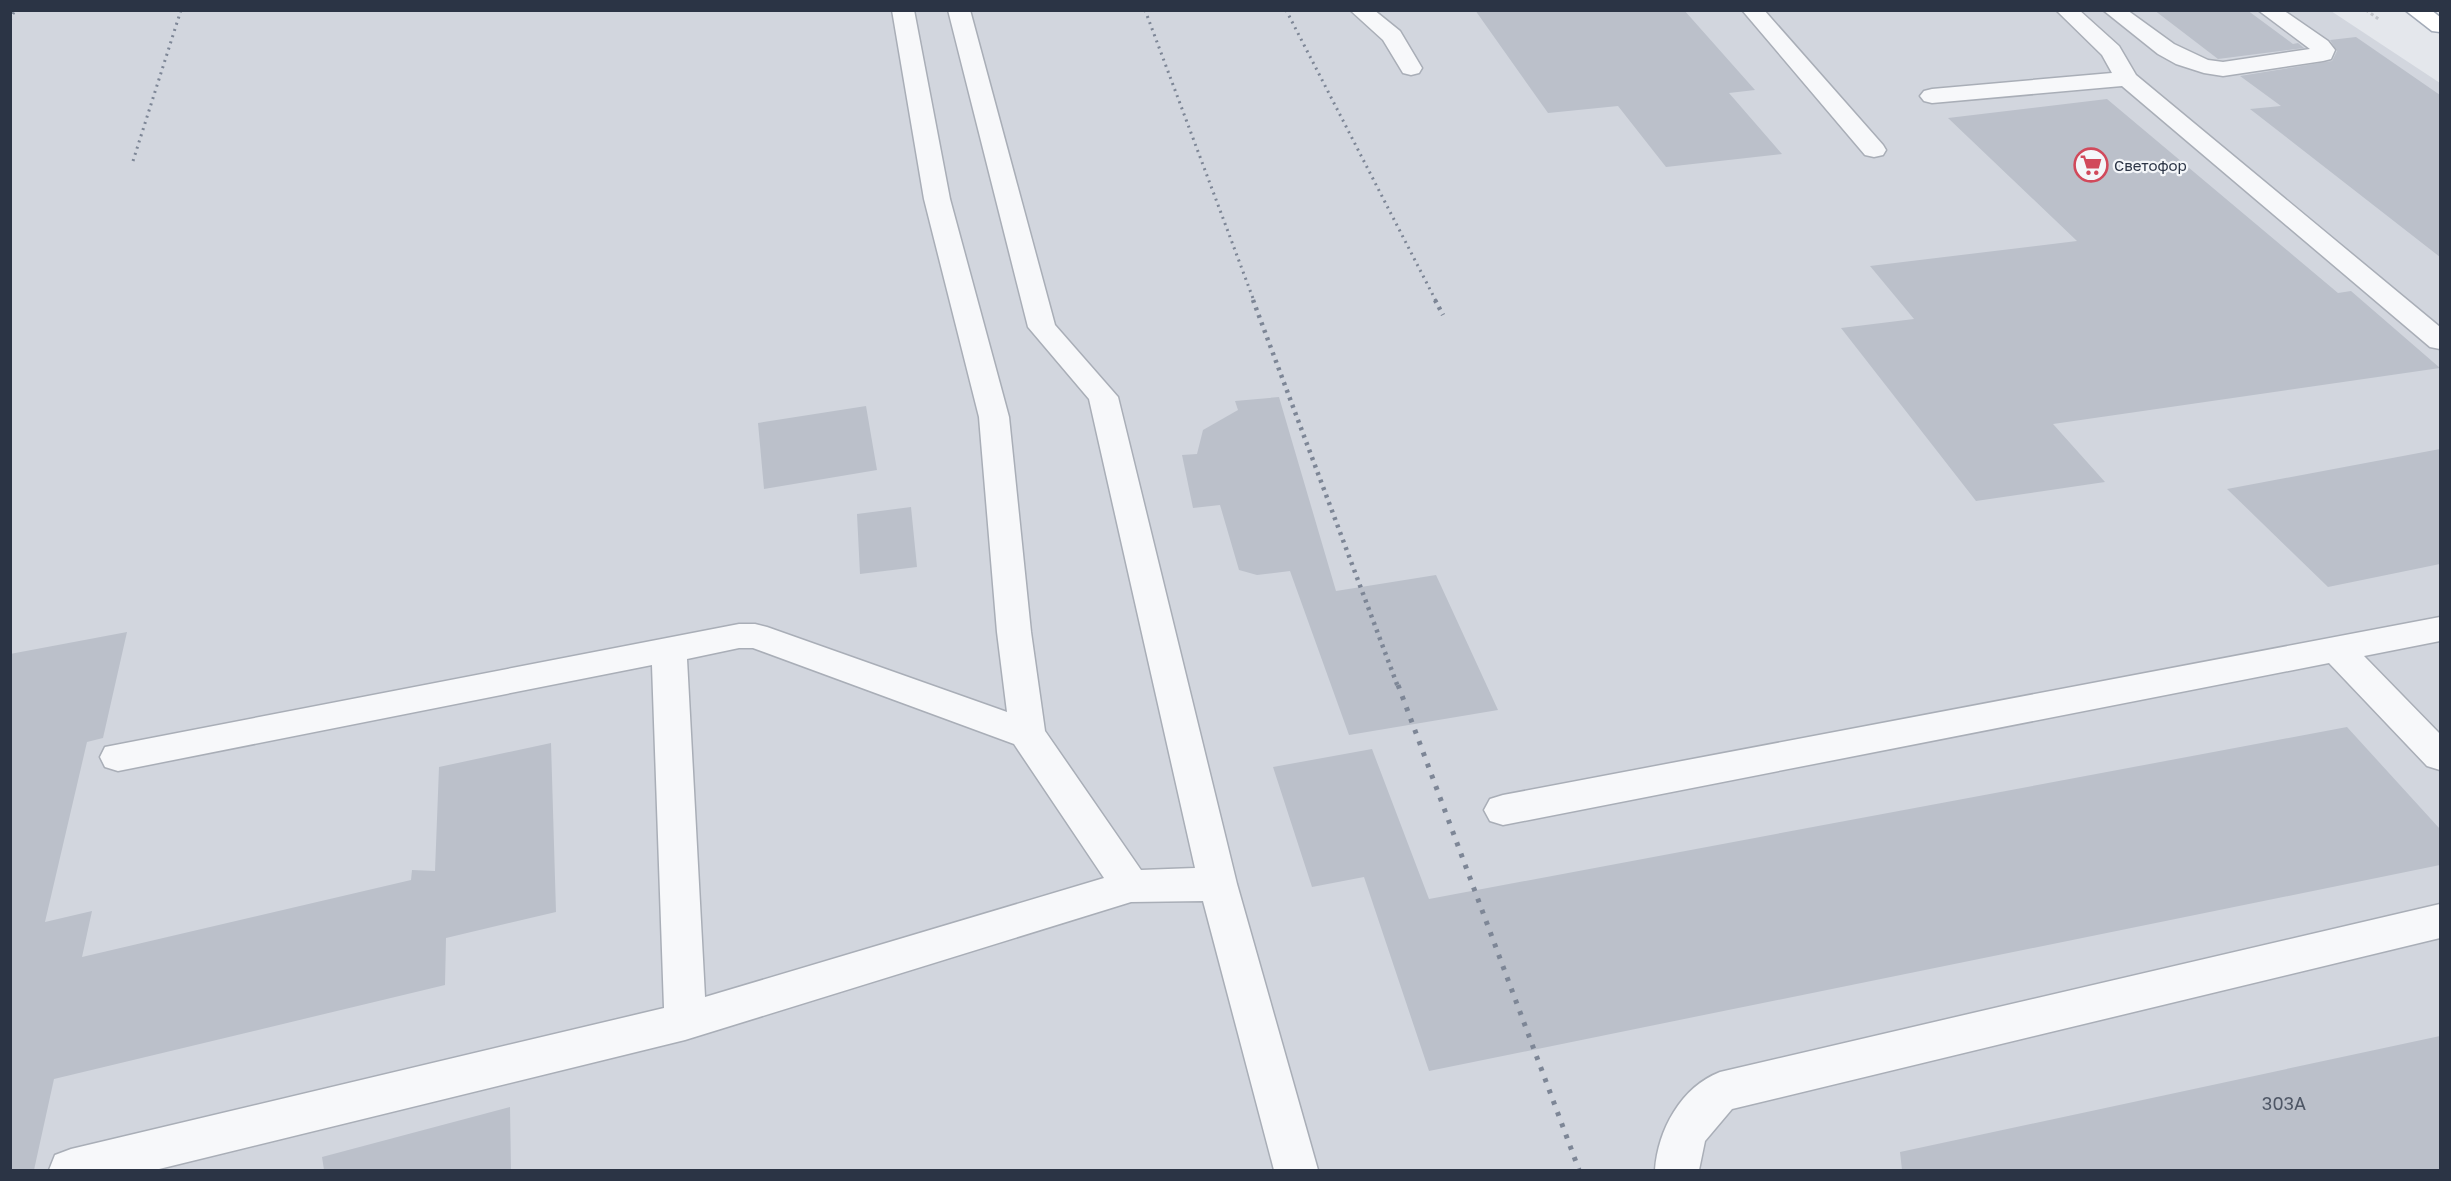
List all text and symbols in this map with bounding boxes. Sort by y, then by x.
supermarket icon: Светофор [2073,147,2109,183]
place label: Светофор [2114,156,2187,174]
house number: 303А [2262,1092,2306,1114]

